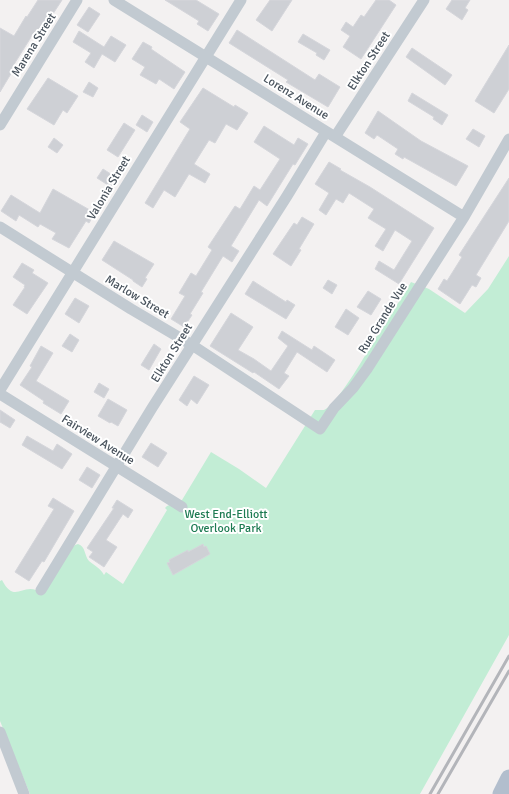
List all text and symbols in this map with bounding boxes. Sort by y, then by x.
street label: Marena Street [8,10,60,80]
street label: Elkton Street [344,29,394,93]
street label: Lorenz Avenue [260,71,332,123]
street label: Valonia Street [84,153,134,223]
street label: Marlow Street [102,272,172,322]
street label: Rue Grande Vue [355,280,411,356]
street label: Elkton Street [148,321,196,385]
street label: Fairview Avenue [59,412,137,468]
park label: West End-Elliott Overlook Park [184,507,268,536]

